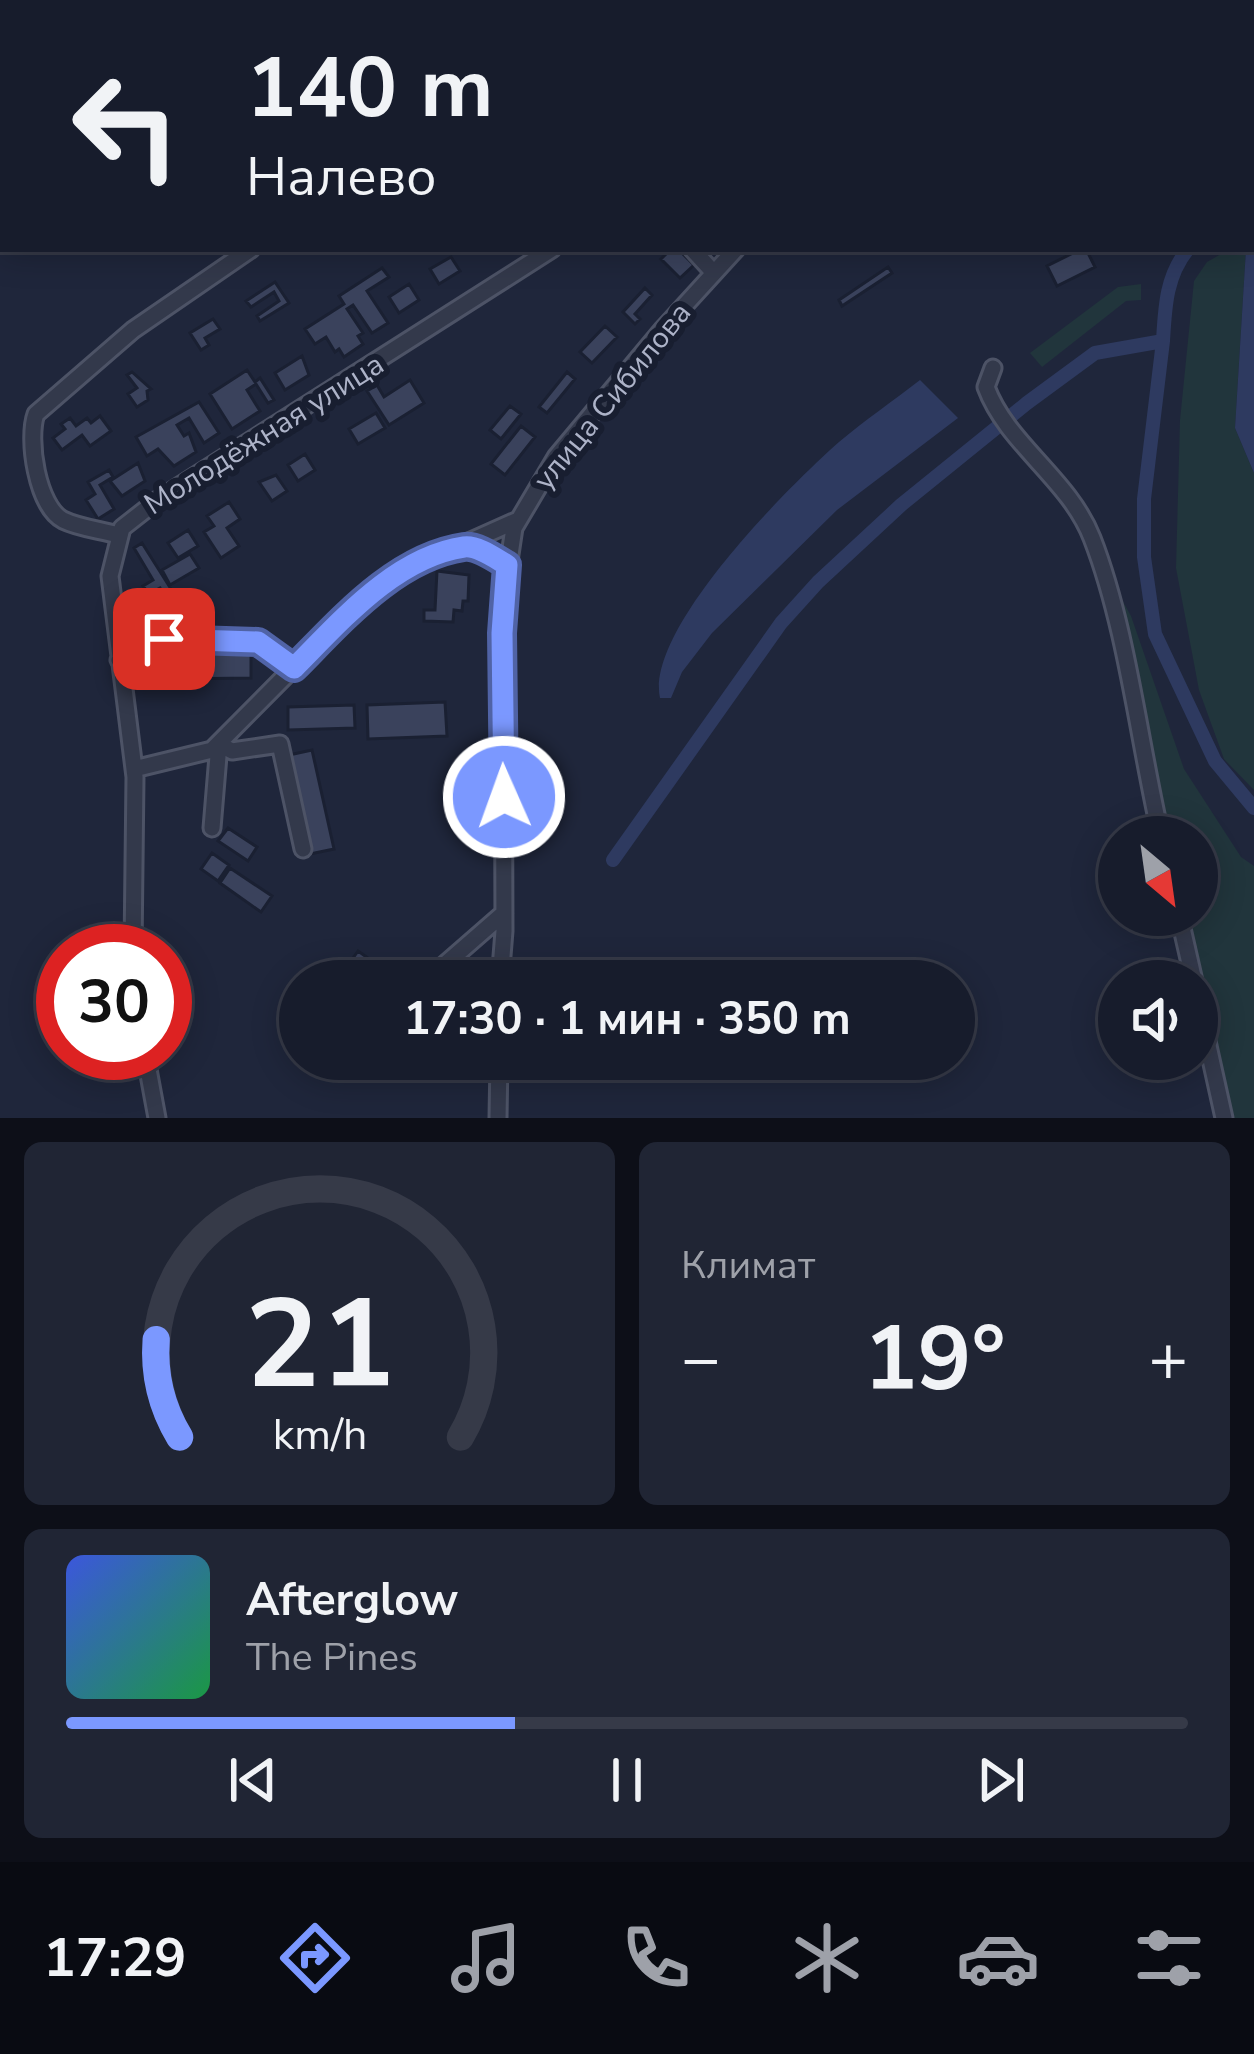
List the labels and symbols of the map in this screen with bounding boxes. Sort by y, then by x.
street label: улица Сибилова [524,294,701,499]
street label: Молодёжная улица [137,344,392,525]
pin [113,588,215,690]
position arrow [441,734,567,860]
north arrow [1098,816,1218,936]
speed limit sign: 30 [36,924,192,1080]

